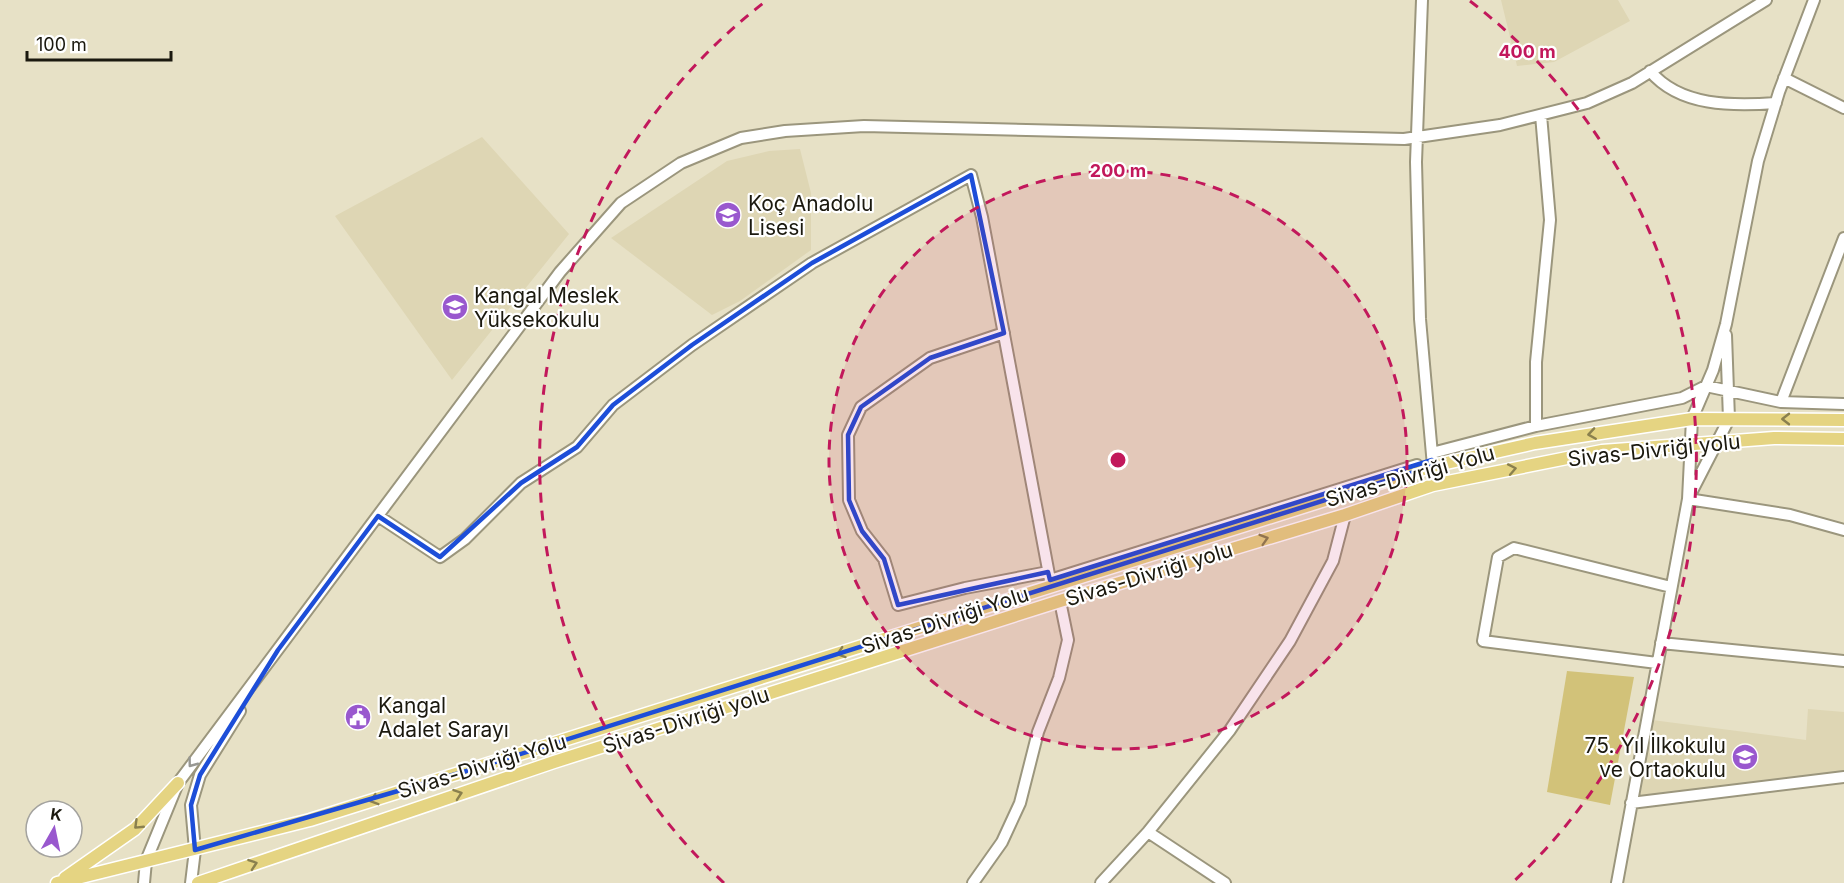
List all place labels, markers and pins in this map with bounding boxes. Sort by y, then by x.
place label: Koç Anadolu Lisesi [748,191,873,240]
school or university icon: Koç Anadolu Lisesi [713,200,743,230]
place label: Kangal Meslek Yüksekokulu [474,283,620,332]
school or university icon: Kangal Meslek Yüksekokulu [440,292,470,322]
centre of rings [1108,450,1128,470]
place label: Kangal Adalet Sarayı [378,693,509,742]
public building icon: Kangal Adalet Sarayı [343,702,373,732]
place label: 75. Yıl İlkokulu ve Ortaokulu [1585,732,1726,782]
school or university icon: 75. Yıl İlkokulu ve Ortaokulu [1730,742,1760,772]

